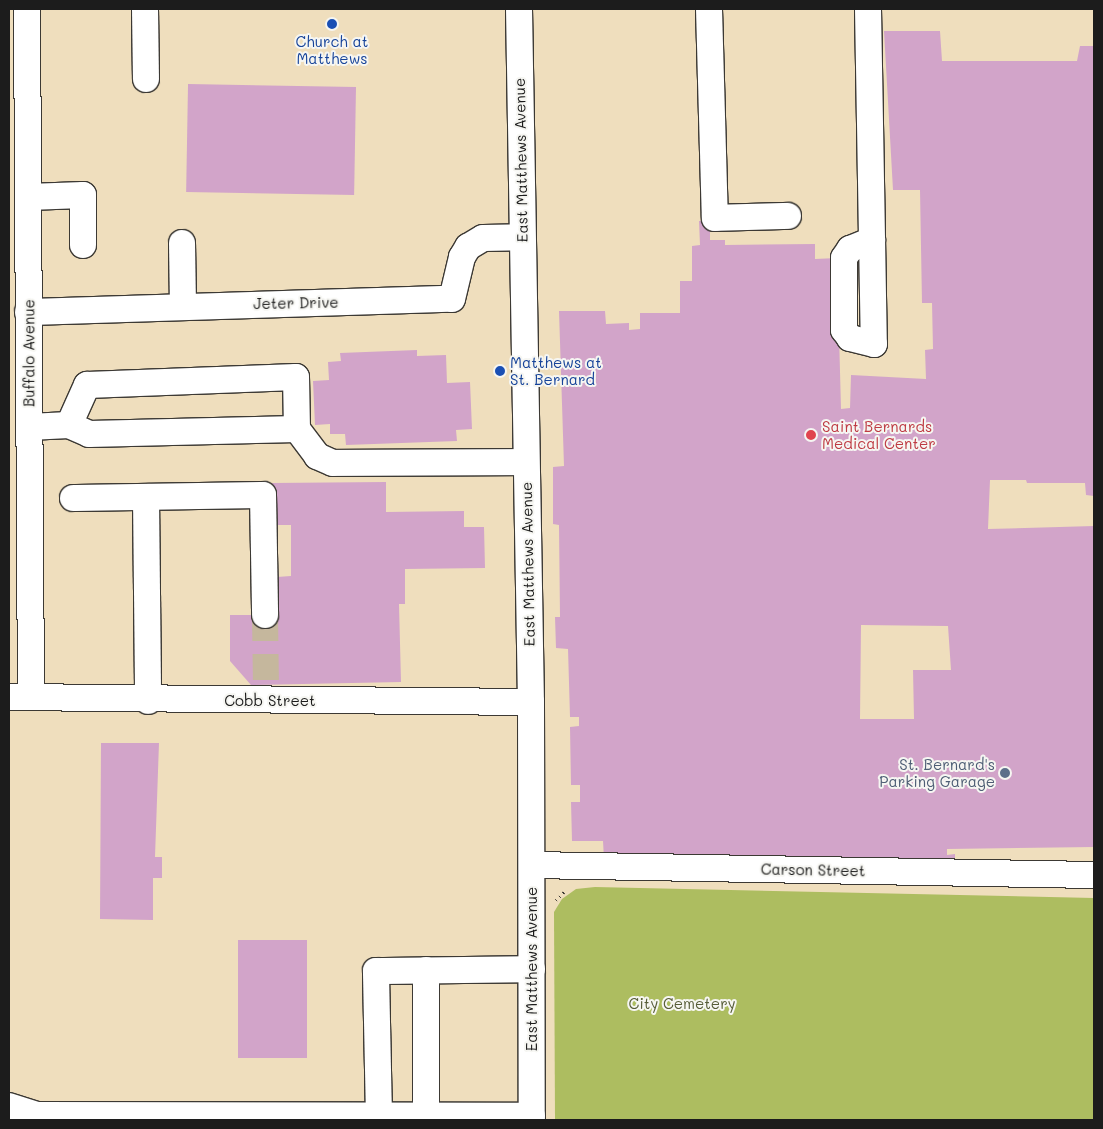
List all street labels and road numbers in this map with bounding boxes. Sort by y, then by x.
street label: East Matthews Avenue [511,78,531,242]
street label: Jeter Drive [253,293,339,313]
street label: Buffalo Avenue [20,299,38,407]
street label: East Matthews Avenue [518,482,538,646]
street label: Cobb Street [224,692,316,710]
street label: Carson Street [761,860,865,880]
street label: East Matthews Avenue [523,887,541,1051]

